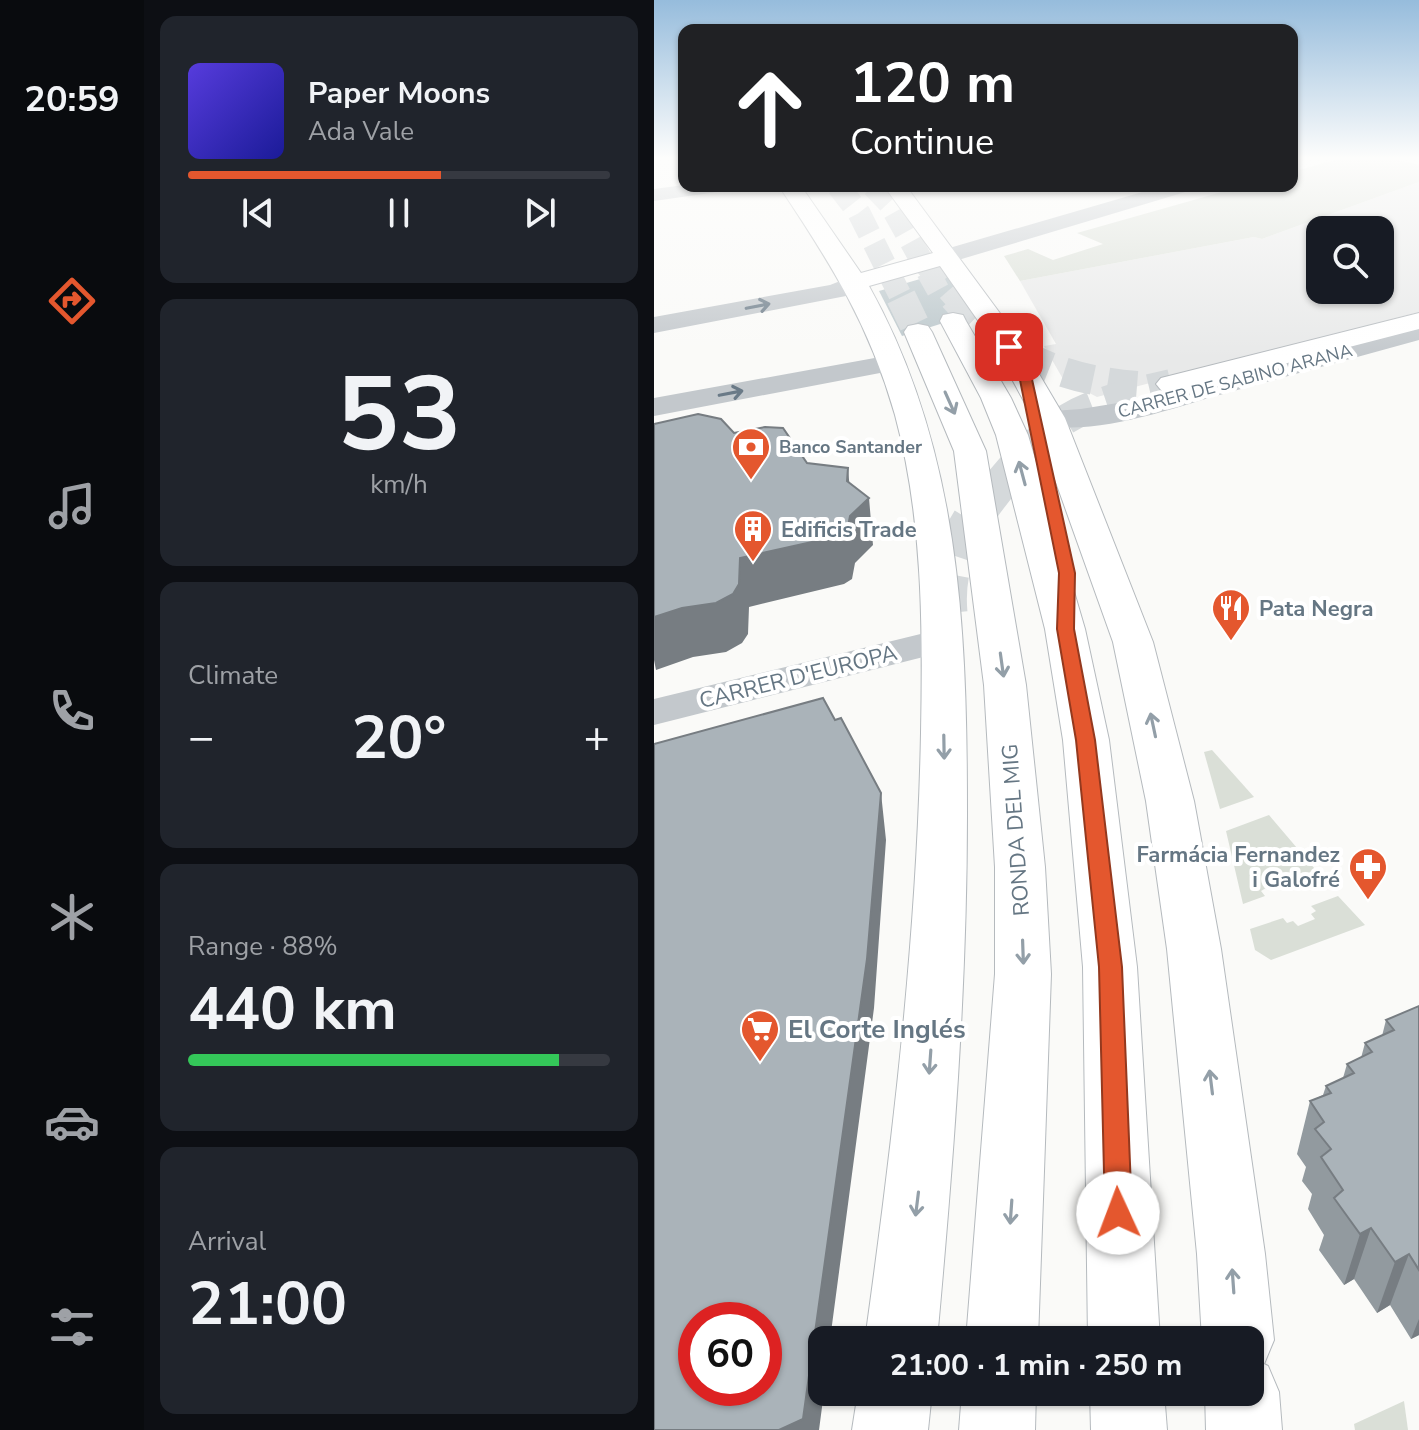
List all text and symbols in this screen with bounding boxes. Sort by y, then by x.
text: 120 m [850,45,1015,122]
icon: ahead [718,56,822,160]
text: Paper Moons [308,73,490,114]
text: 20:59 [24,75,120,124]
text: Ada Vale [308,114,414,149]
text: Continue [850,118,994,167]
icon: previous [236,191,280,235]
icon: pause [377,191,421,235]
icon: next [518,191,562,235]
map controls [1306,216,1394,304]
button: search [1306,216,1394,304]
icon: directions [44,273,100,329]
one-way arrow [745,297,770,312]
pin [975,313,1043,381]
icon: arrive [987,325,1031,369]
street label: CARRER DE SABINO ARANA [1115,338,1355,424]
text: 53 [337,344,461,486]
one-way arrow [717,385,743,400]
one-way arrow [943,391,958,415]
bank icon: Banco Santander [730,426,772,481]
place label: Banco Santander [779,435,922,459]
one-way arrow [1014,460,1029,486]
text: km/h [370,467,428,502]
icon: music [44,478,100,534]
building icon: Edificis Trade [732,508,774,563]
place label: Edificis Trade [781,515,917,545]
restaurant icon: Pata Negra [1210,587,1252,642]
place label: Pata Negra [1259,594,1374,624]
street label: CARRER D'EUROPA [696,638,900,716]
one-way arrow [995,652,1010,677]
text: Climate [188,658,278,693]
icon: phone [44,683,100,739]
text: 20° [352,697,446,779]
text: − [188,708,214,768]
text: + [584,708,610,768]
one-way arrow [1145,712,1160,738]
one-way arrow [936,733,951,760]
street label: RONDA DEL MIG [995,743,1037,917]
place label: Farmácia Fernandez i Galofré [1136,840,1340,895]
pharmacy icon: Farmácia Fernandez i Galofré [1347,846,1389,901]
icon: climate [44,889,100,945]
text: Range · 88% [188,929,338,964]
one-way arrow [1015,938,1030,965]
text: 440 km [188,968,397,1050]
supermarket icon: El Corte Inglés [739,1008,781,1063]
place label: El Corte Inglés [788,1012,966,1047]
one-way arrow [922,1049,937,1075]
one-way arrow [1203,1070,1218,1095]
icon: car [44,1094,100,1150]
position arrow [1076,1171,1160,1255]
one-way arrow [909,1191,924,1216]
one-way arrow [1003,1198,1018,1225]
text: Arrival [188,1224,266,1259]
text: 21:00 [188,1263,347,1345]
one-way arrow [1225,1268,1240,1294]
icon: filters [44,1299,100,1355]
speed limit sign: 60 [678,1302,782,1406]
text: 21:00 · 1 min · 250 m [890,1345,1182,1386]

